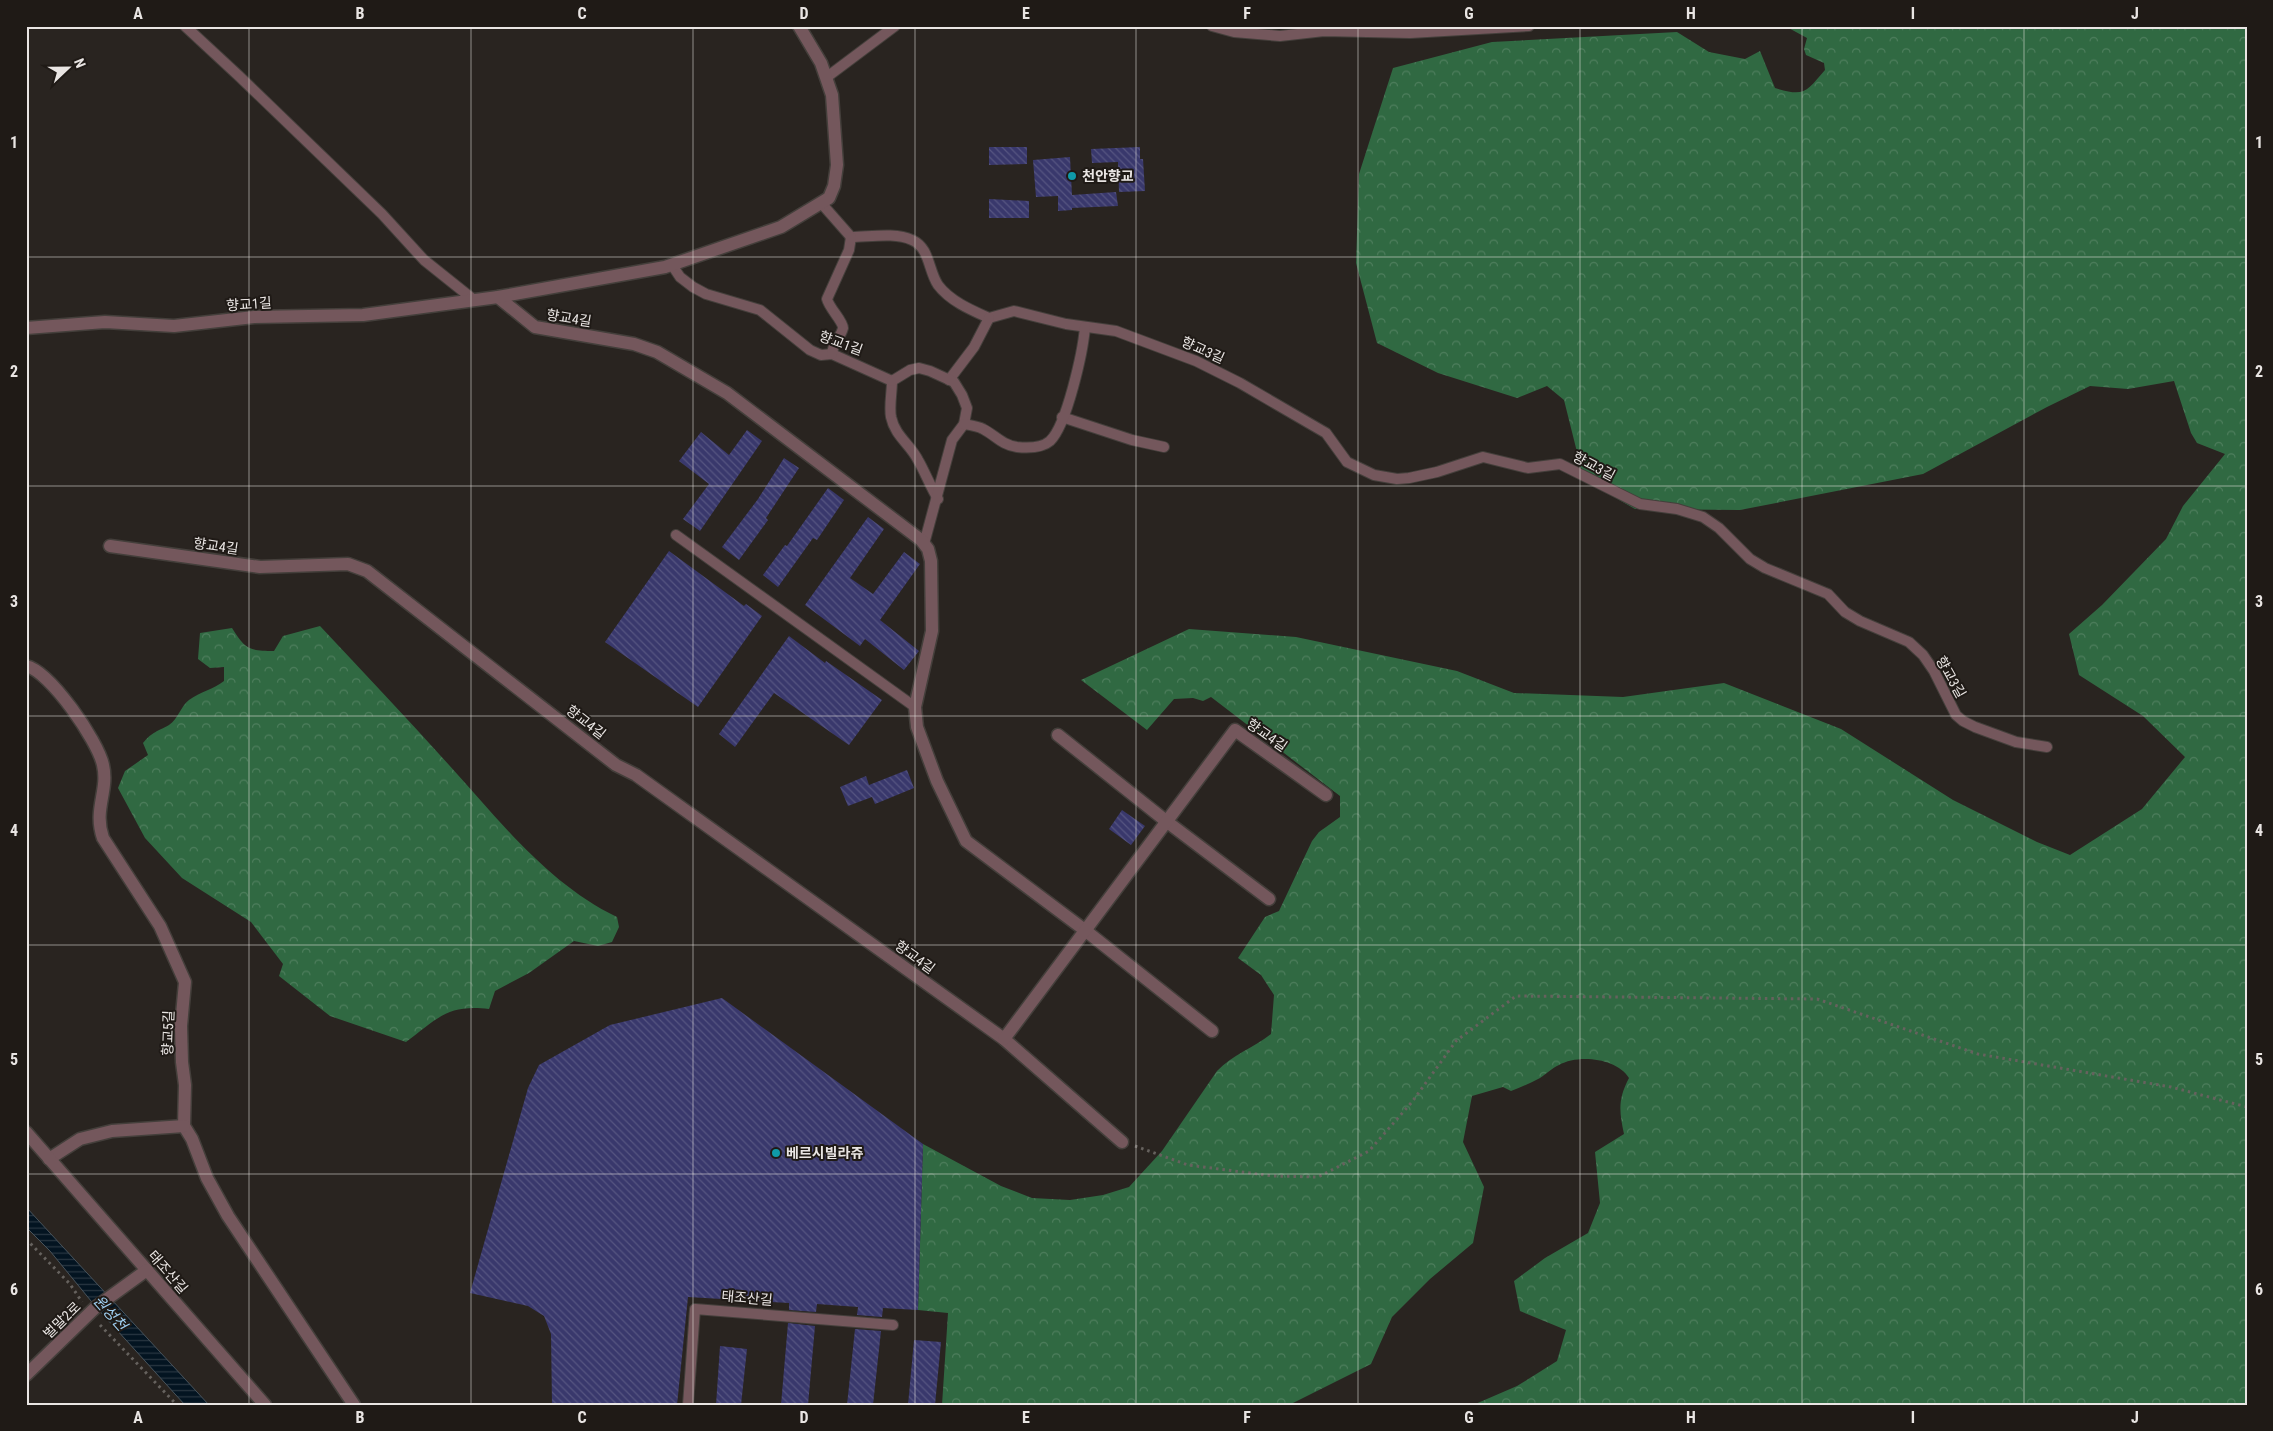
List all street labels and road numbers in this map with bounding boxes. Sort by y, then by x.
street label: 향교1길 [226,294,272,314]
street label: 향교4길 [545,307,593,329]
street label: 향교1길 [817,328,865,358]
street label: 향교3길 [1179,333,1227,367]
street label: 향교3길 [1570,448,1618,484]
street label: 향교4길 [192,535,240,557]
street label: 향교3길 [1933,653,1969,701]
street label: 향교4길 [563,702,609,742]
street label: 향교4길 [1244,715,1290,755]
street label: 향교4길 [892,937,938,977]
street label: 향교5길 [159,1010,177,1056]
street label: 태조산길 [145,1247,191,1297]
street label: 태조산길 [721,1288,773,1308]
street label: 벌말2로 [40,1298,84,1342]

